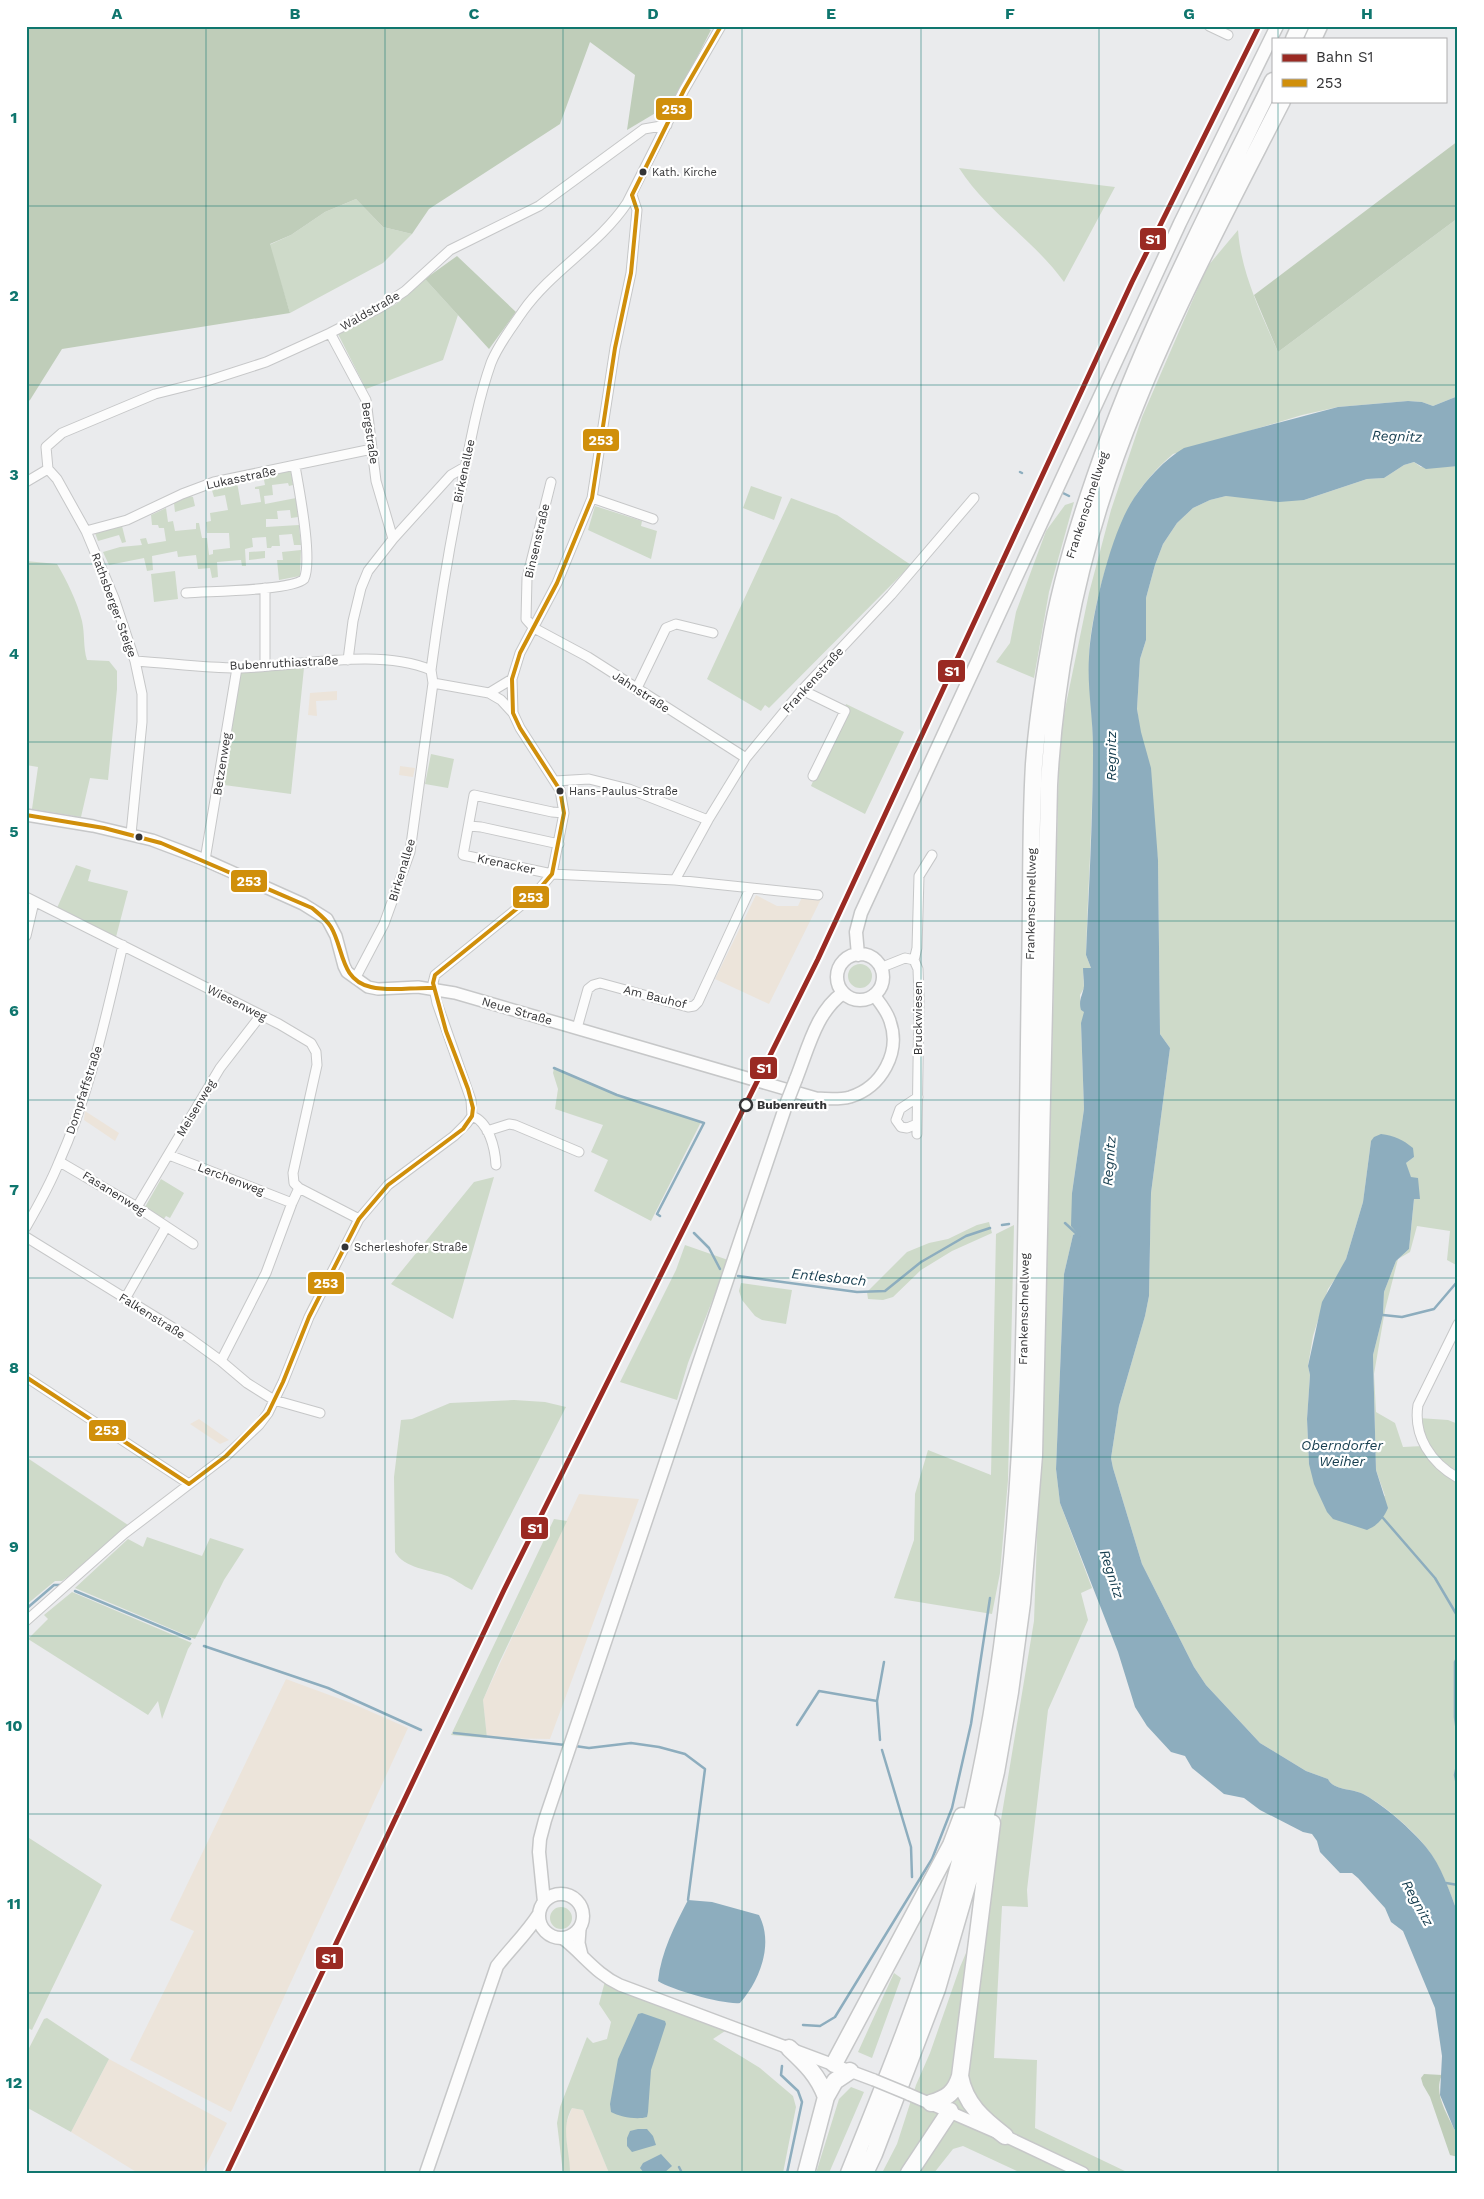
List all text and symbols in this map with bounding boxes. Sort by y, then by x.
text: A [112,4,123,23]
text: B [290,4,301,23]
text: C [469,4,480,23]
text: D [647,4,659,23]
text: E [826,4,836,23]
text: F [1005,4,1015,23]
text: G [1183,4,1195,23]
text: H [1361,4,1373,23]
legend [1272,38,1446,102]
text: Bahn S1 [1316,48,1373,66]
text: 253 [1316,74,1342,92]
line badge: 253 [655,97,693,121]
text: 253 [662,101,686,117]
text: 1 [11,108,17,127]
place label: Kath. Kirche [652,166,717,179]
marker: Kath. Kirche [638,167,648,177]
line badge: S1 [1139,227,1167,251]
text: S1 [1145,231,1161,247]
text: 2 [9,286,19,305]
street label: Waldstraße [338,288,402,334]
street label: Bergstraße [359,401,381,465]
water label: Regnitz [1372,427,1423,445]
line badge: 253 [582,428,620,452]
text: 253 [589,432,613,448]
street label: Birkenallee [450,438,478,504]
street label: Frankenschnellweg [1063,449,1111,560]
street label: Lukasstraße [205,464,277,492]
text: 3 [9,465,19,484]
street label: Binsenstraße [522,502,552,580]
street label: Rathsberger Steige [89,551,140,659]
text: 4 [9,644,19,663]
street label: Frankenstraße [780,644,846,716]
street label: Bubenruthiastraße [229,653,339,673]
line badge: S1 [937,659,966,683]
text: S1 [944,663,960,679]
street label: Jahnstraße [610,668,672,716]
water label: Regnitz [1103,730,1119,781]
street label: Betzenweg [210,731,234,796]
place label: Hans-Paulus-Straße [569,785,678,798]
marker: Hans-Paulus-Straße [555,786,565,796]
text: 5 [9,822,19,841]
unlabelled marker [134,832,144,842]
street label: Birkenallee [386,837,418,903]
street label: Frankenschnellweg [1023,847,1039,960]
street label: Krenacker [476,851,536,877]
line badge: 253 [230,869,268,893]
text: 253 [237,873,261,889]
line badge: 253 [512,885,550,909]
text: 253 [519,889,543,905]
street label: Bruckwiesen [911,981,925,1055]
street label: Wiesenweg [205,982,270,1024]
street label: Am Bauhof [622,982,688,1012]
street label: Neue Straße [480,994,554,1028]
text: 6 [9,1001,19,1020]
street label: Dompfaffstraße [63,1044,105,1136]
line badge: S1 [749,1056,778,1080]
text: S1 [756,1060,772,1076]
street label: Meisenweg [174,1076,219,1139]
marker: Bubenreuth [739,1098,753,1112]
place label: Bubenreuth [757,1098,827,1112]
water label: Regnitz [1099,1135,1119,1187]
street label: Lerchenweg [196,1160,267,1198]
street label: Fasanenweg [80,1168,149,1218]
text: 7 [9,1180,19,1199]
place label: Scherleshofer Straße [354,1241,468,1254]
marker: Scherleshofer Straße [340,1242,350,1252]
street label: Frankenschnellweg [1016,1252,1032,1365]
water label: Entlesbach [791,1265,867,1289]
line badge: 253 [307,1271,345,1295]
text: 253 [314,1275,338,1291]
street label: Falkenstraße [116,1290,188,1342]
text: 8 [9,1358,19,1377]
line badge: 253 [88,1419,127,1442]
text: 253 [95,1422,119,1438]
water label: Oberndorfer Weiher [1301,1437,1384,1469]
line badge: S1 [520,1516,549,1540]
text: S1 [527,1520,543,1536]
text: 9 [9,1537,19,1556]
water label: Regnitz [1097,1548,1128,1601]
text: 10 [5,1716,23,1735]
water label: Regnitz [1399,1877,1438,1929]
text: 11 [7,1894,21,1913]
line badge: S1 [315,1946,344,1970]
text: S1 [321,1950,337,1966]
text: 12 [6,2073,22,2092]

